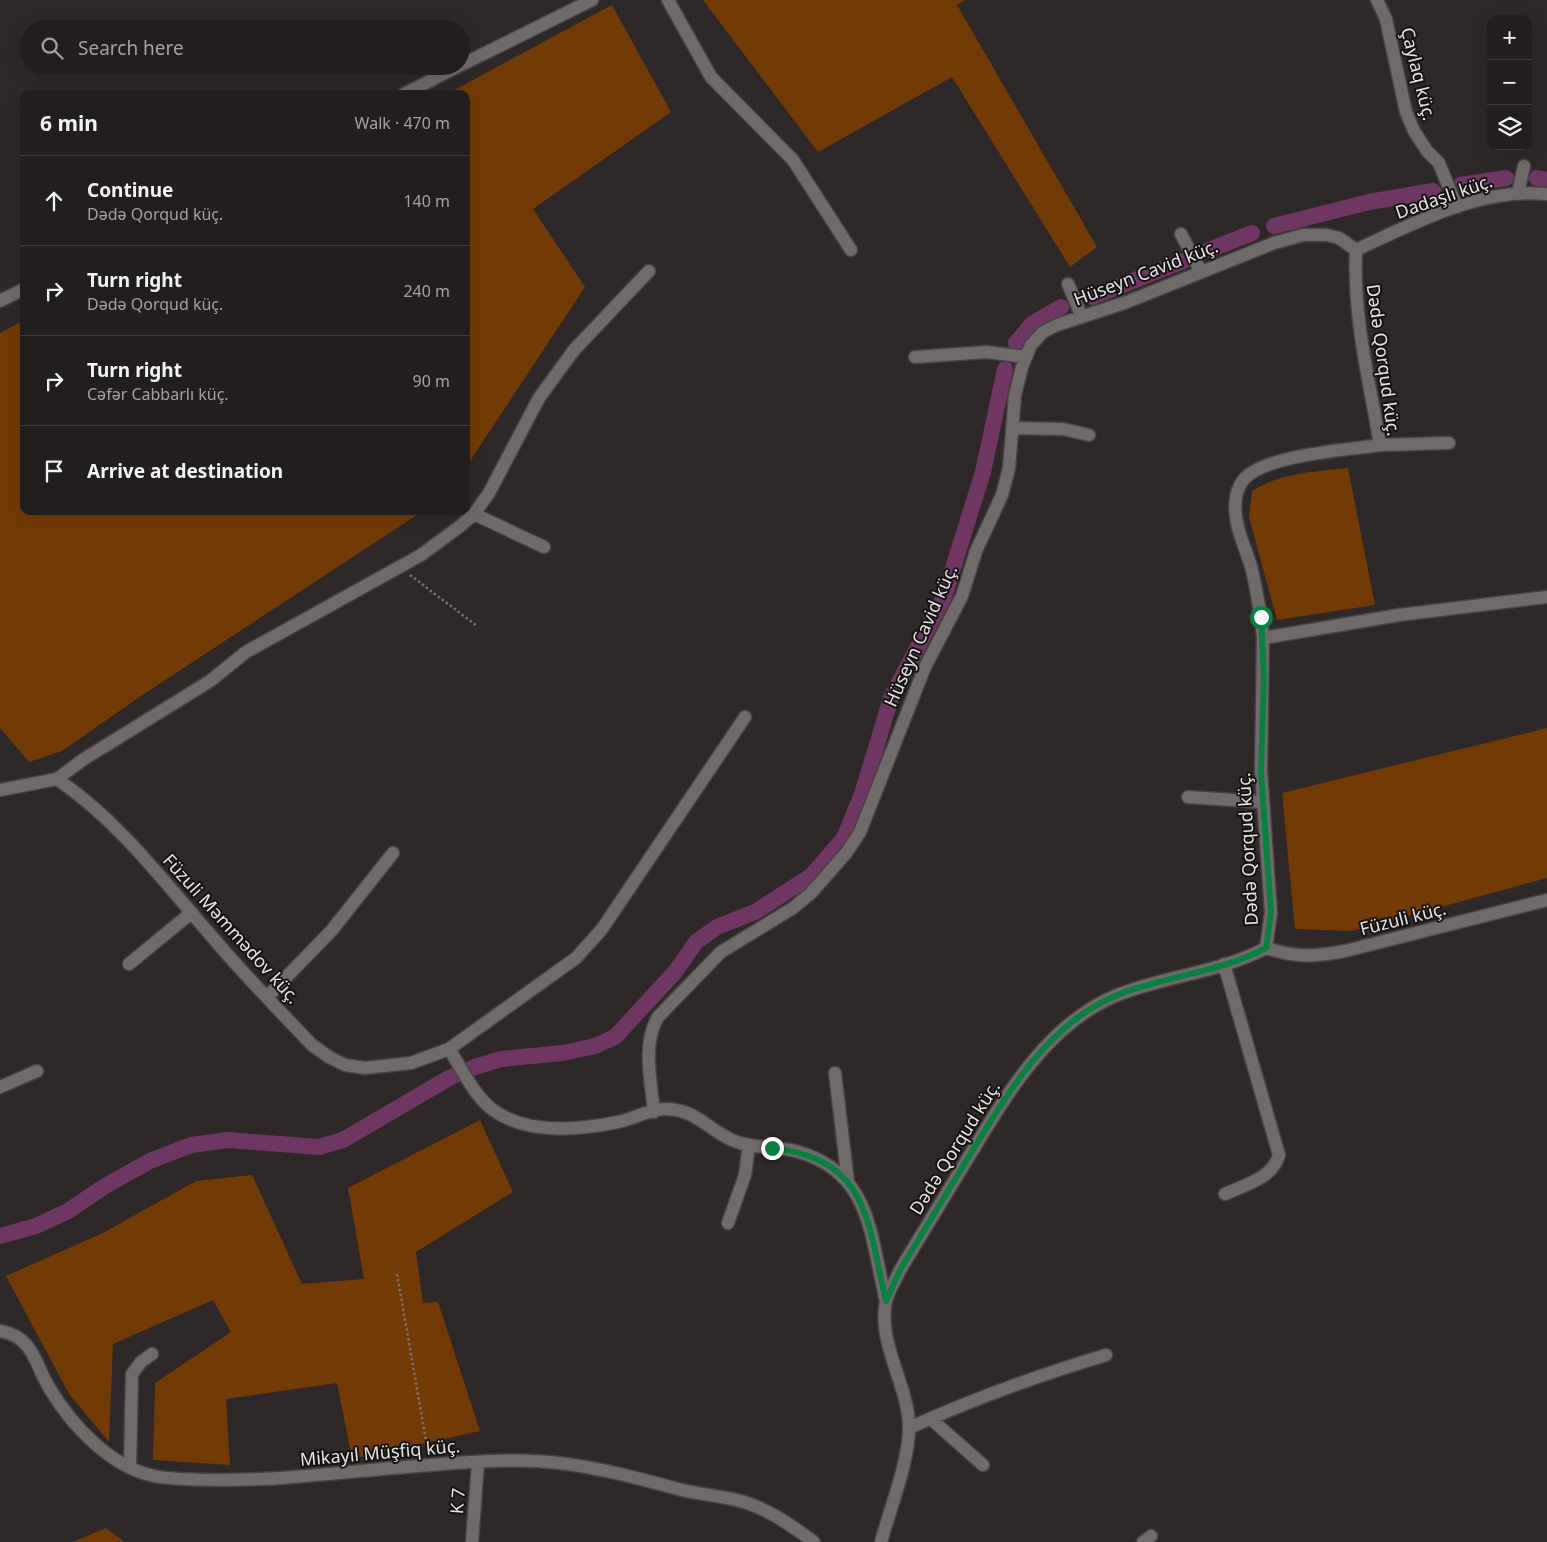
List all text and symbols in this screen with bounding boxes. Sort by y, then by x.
map controls [1487,15,1532,150]
button: + [1487,15,1532,60]
search box [20,20,470,75]
street label: Çaylaq küç. [1396,25,1442,123]
icon: search [38,34,66,62]
text: Search here [78,35,184,61]
button: − [1487,60,1532,105]
button: layers [1487,105,1532,150]
text: 6 min [40,109,98,137]
text: Walk · 470 m [355,112,450,134]
street label: Dadaşlı küç. [1392,168,1495,224]
text: Continue [87,177,173,203]
icon: ahead [40,187,68,215]
text: 140 m [403,190,450,212]
text: Dədə Qorqud küç. [87,203,223,225]
street label: Hüseyn Cavid küç. [1070,233,1221,311]
text: Turn right [87,267,182,293]
icon: right [40,277,68,305]
text: 240 m [403,280,450,302]
street label: Dədə Qorqud küç. [1361,282,1407,437]
text: Dədə Qorqud küç. [87,293,223,315]
text: Turn right [87,357,182,383]
icon: right [40,367,68,395]
text: 90 m [413,370,450,392]
text: Cəfər Cabbarlı küç. [87,383,229,405]
icon: arrive [40,457,68,485]
text: Arrive at destination [87,458,283,484]
street label: Hüseyn Cavid küç. [878,561,962,710]
route start [1250,606,1273,629]
street label: Dədə Qorqud küç. [1231,772,1263,926]
street label: Füzuli Məmmədov küç. [158,848,306,1008]
street label: Füzuli küç. [1357,896,1448,940]
street label: Dədə Qorqud küç. [903,1076,1005,1219]
route end [761,1137,784,1160]
street label: Mikayıl Müşfiq küç. [299,1433,461,1471]
street label: K 7 [444,1487,470,1515]

